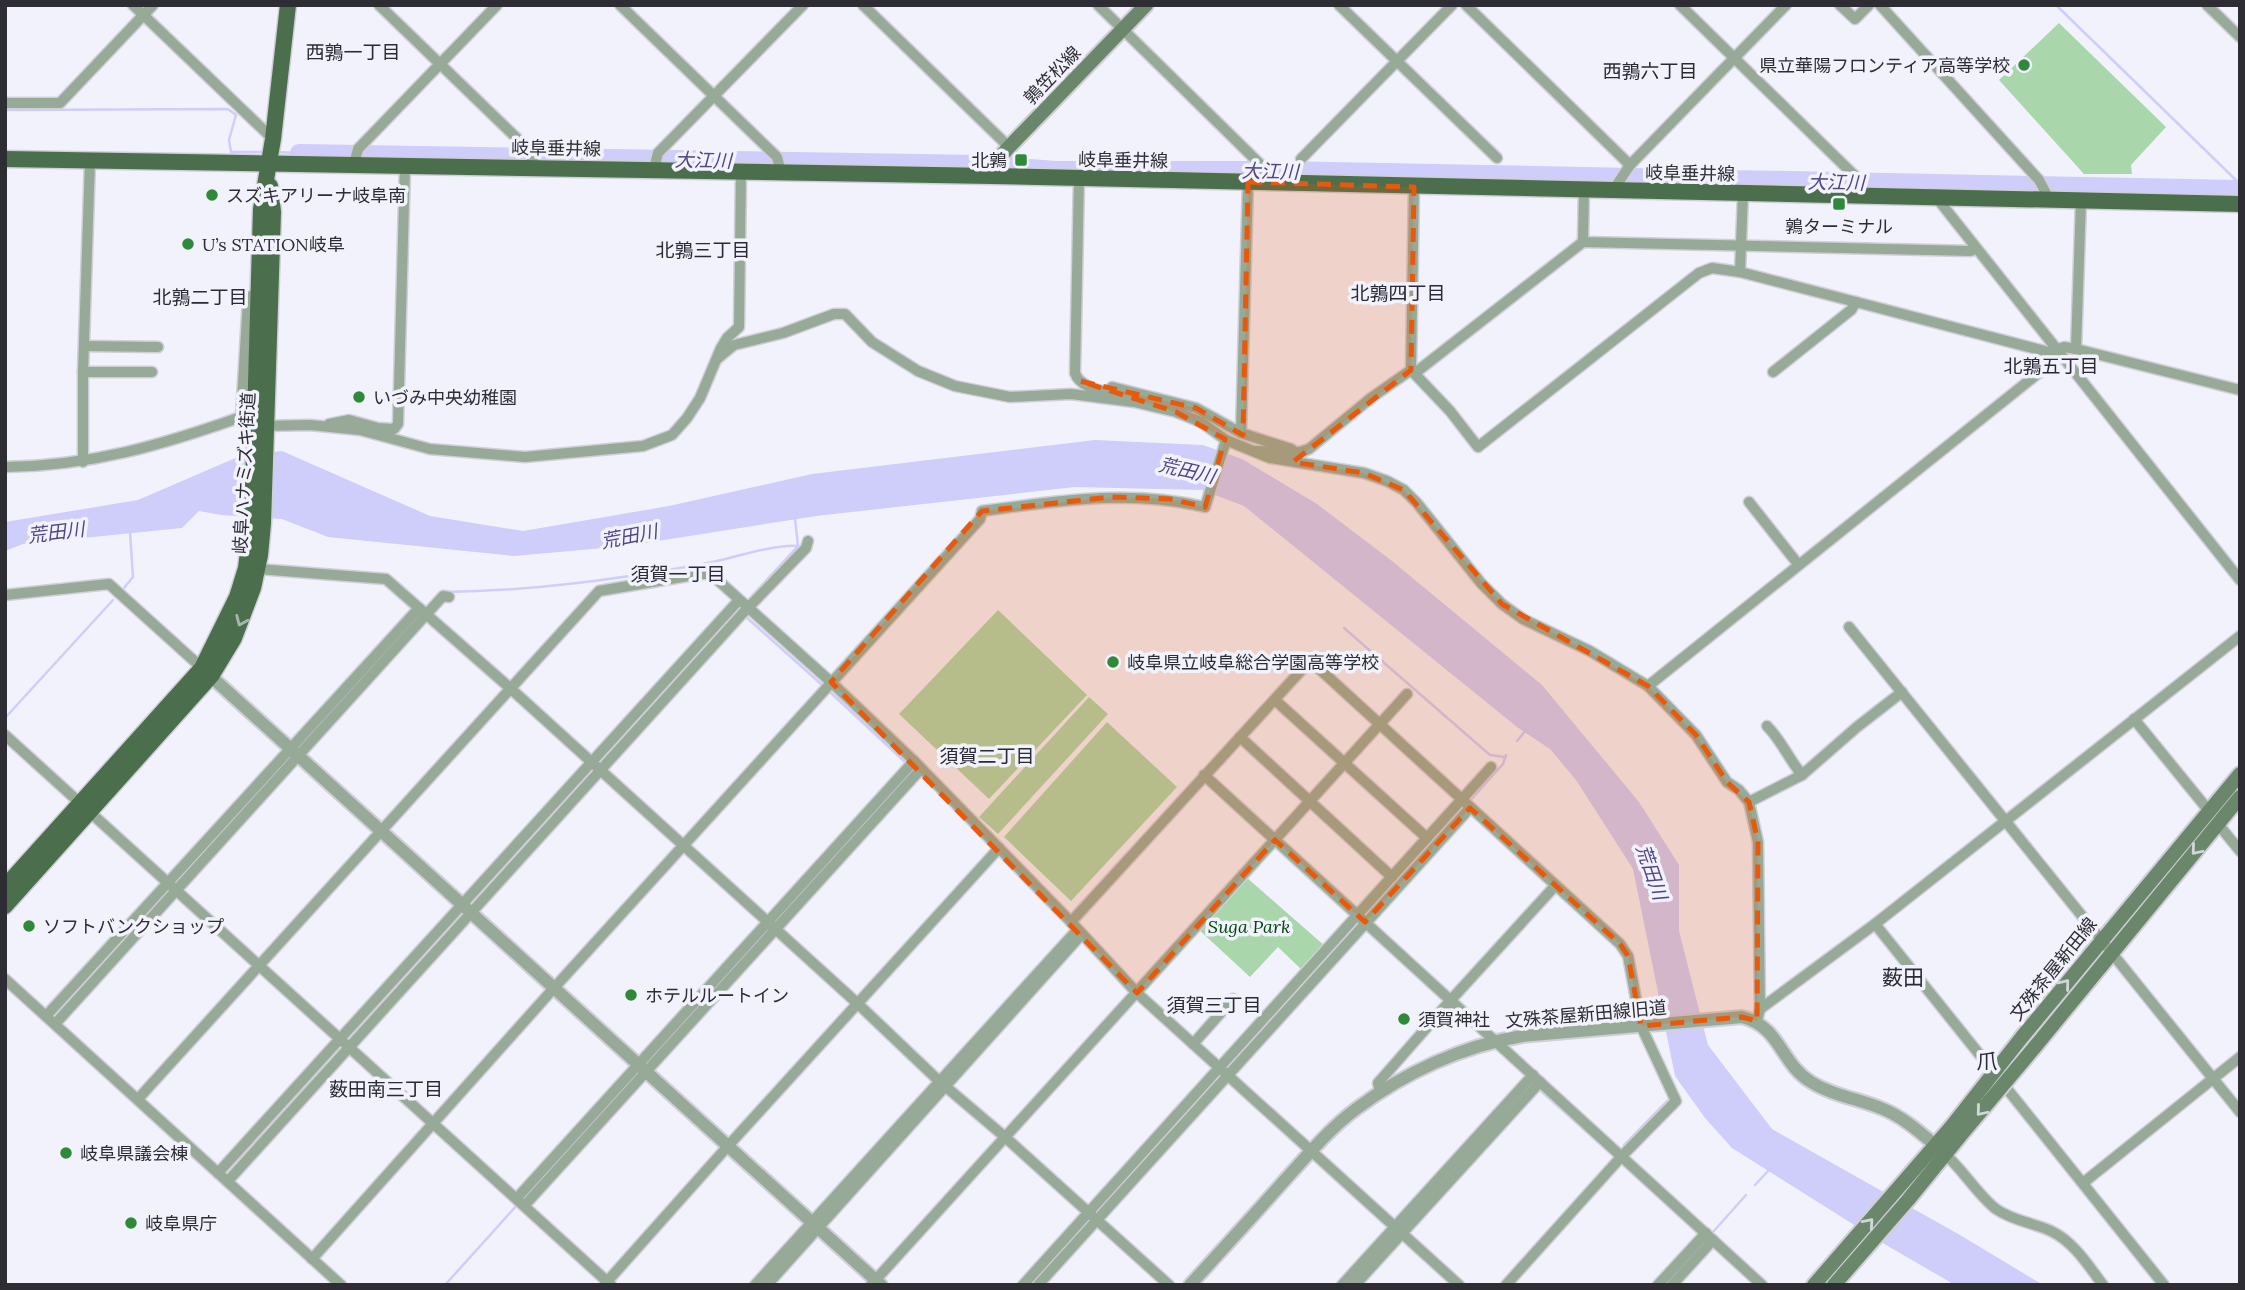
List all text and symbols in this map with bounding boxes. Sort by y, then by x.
district label: 西鶉一丁目 [305,40,401,64]
street label: 鶉笠松線 [1019,41,1085,109]
place label: 県立華陽フロンティア高等学校 [1759,54,2010,77]
marker: 県立華陽フロンティア高等学校 [2016,57,2032,73]
district label: 西鶉六丁目 [1602,59,1698,83]
street label: 岐阜垂井線 [511,136,601,160]
water label: 大江川 [674,148,734,173]
street label: 岐阜垂井線 [1078,148,1168,172]
place label: 北鶉 [971,149,1007,172]
marker: 北鶉 [1013,152,1029,168]
water label: 大江川 [1241,159,1301,184]
street label: 岐阜垂井線 [1645,161,1735,185]
water label: 大江川 [1807,170,1867,195]
place label: スズキアリーナ岐阜南 [226,184,406,207]
marker: スズキアリーナ岐阜南 [204,187,220,203]
marker: 鶉ターミナル [1831,196,1847,212]
place label: 鶉ターミナル [1785,215,1893,238]
place label: U’s STATION岐阜 [202,233,345,256]
marker: U’s STATION岐阜 [180,236,196,252]
district label: 北鶉三丁目 [655,238,751,262]
district label: 北鶉四丁目 [1350,281,1446,305]
district label: 北鶉二丁目 [152,285,248,309]
district label: 北鶉五丁目 [2003,354,2099,378]
place label: いづみ中央幼稚園 [373,386,517,409]
marker: いづみ中央幼稚園 [351,389,367,405]
street label: 岐阜ハナミズキ街道 [228,392,260,554]
water label: 荒田川 [1157,452,1219,489]
water label: 荒田川 [26,516,88,547]
water label: 荒田川 [599,518,661,553]
district label: 須賀一丁目 [630,562,726,586]
one-way arrow [235,613,249,626]
place label: 岐阜県立岐阜総合学園高等学校 [1127,651,1379,674]
marker: 岐阜県立岐阜総合学園高等学校 [1105,654,1121,670]
district label: 須賀二丁目 [939,744,1035,768]
water label: 荒田川 [1631,841,1673,905]
one-way arrow [2192,843,2205,855]
street label: 文殊茶屋新田線 [2004,913,2102,1025]
place label: ソフトバンクショップ [43,915,224,938]
park label: Suga Park [1208,915,1290,938]
marker: ソフトバンクショップ [21,918,37,934]
district label: 薮田 [1882,964,1924,991]
one-way arrow [2057,980,2069,993]
place label: ホテルルートイン [645,984,789,1007]
marker: ホテルルートイン [623,987,639,1003]
district label: 須賀三丁目 [1166,993,1262,1017]
street label: 文殊茶屋新田線旧道 [1504,995,1668,1033]
place label: 須賀神社 [1418,1008,1490,1031]
marker: 須賀神社 [1396,1011,1412,1027]
district label: 爪 [1977,1047,1998,1074]
district label: 薮田南三丁目 [329,1077,443,1101]
one-way arrow [1977,1103,1989,1116]
place label: 岐阜県議会棟 [80,1142,188,1165]
marker: 岐阜県議会棟 [58,1145,74,1161]
place label: 岐阜県庁 [145,1212,217,1235]
marker: 岐阜県庁 [123,1215,139,1231]
one-way arrow [1861,1218,1873,1231]

